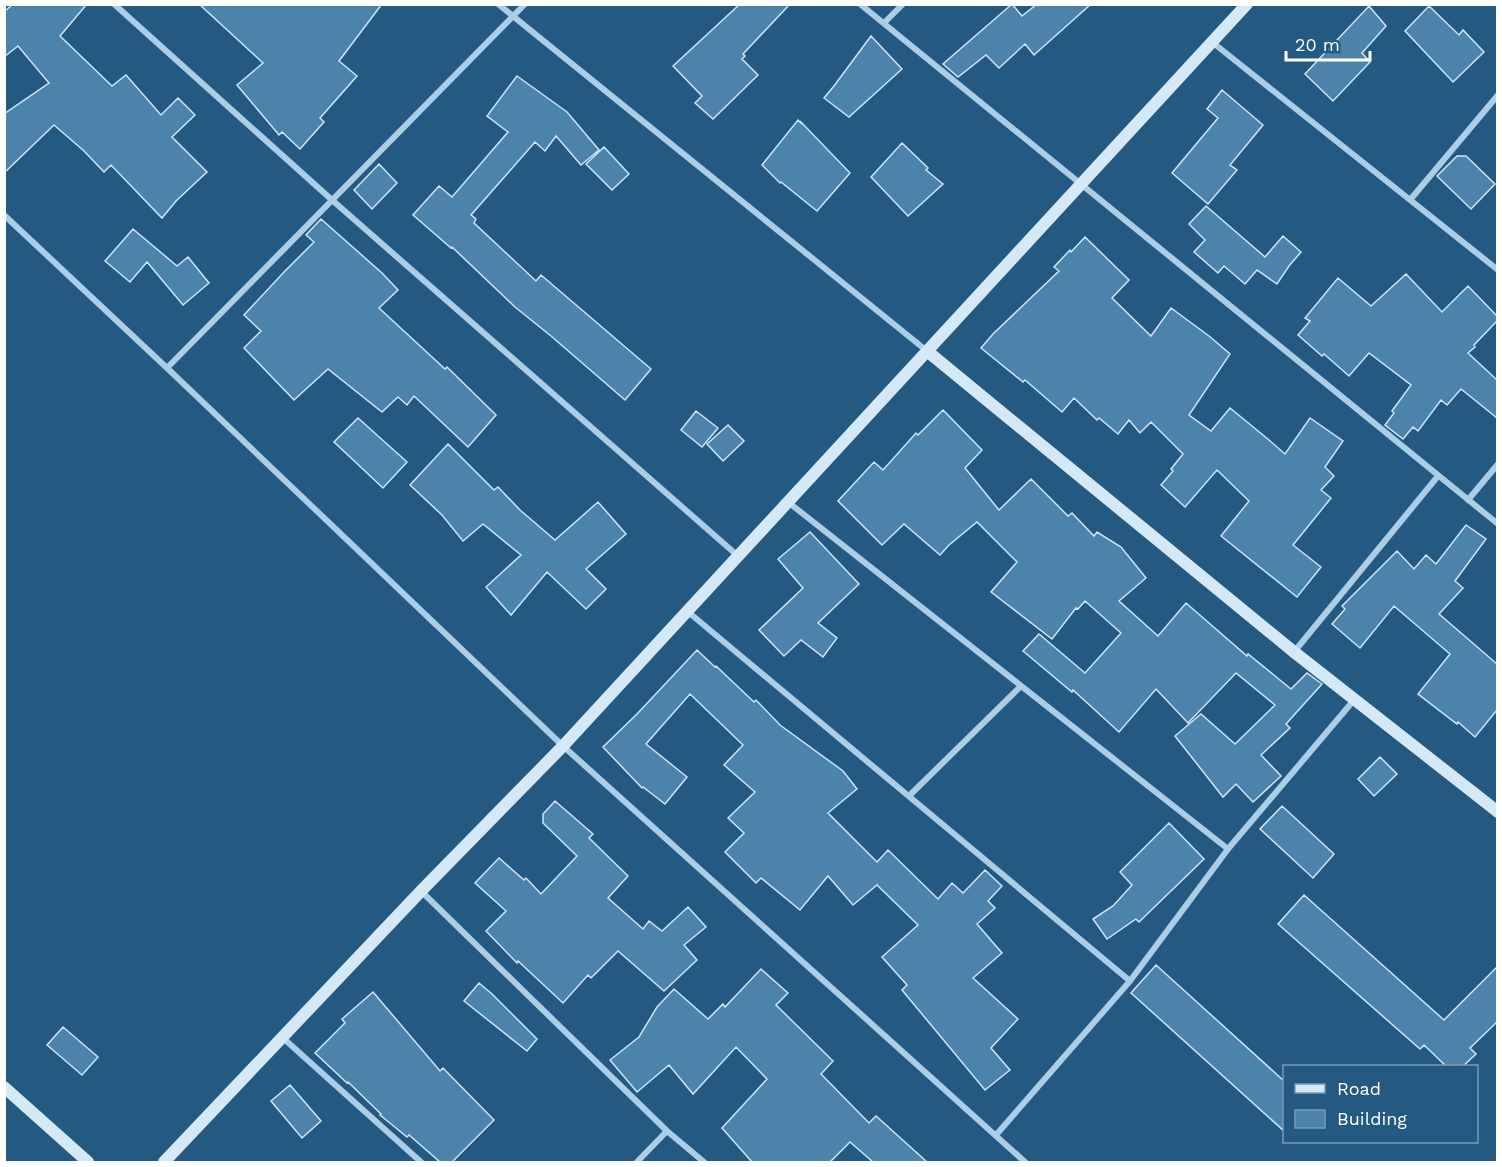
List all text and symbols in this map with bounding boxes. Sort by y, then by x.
scale bar [1286,24,1370,62]
text: 20 m [1295,34,1340,55]
legend [1283,1065,1478,1143]
text: Road [1337,1078,1381,1099]
text: Building [1337,1108,1407,1129]

